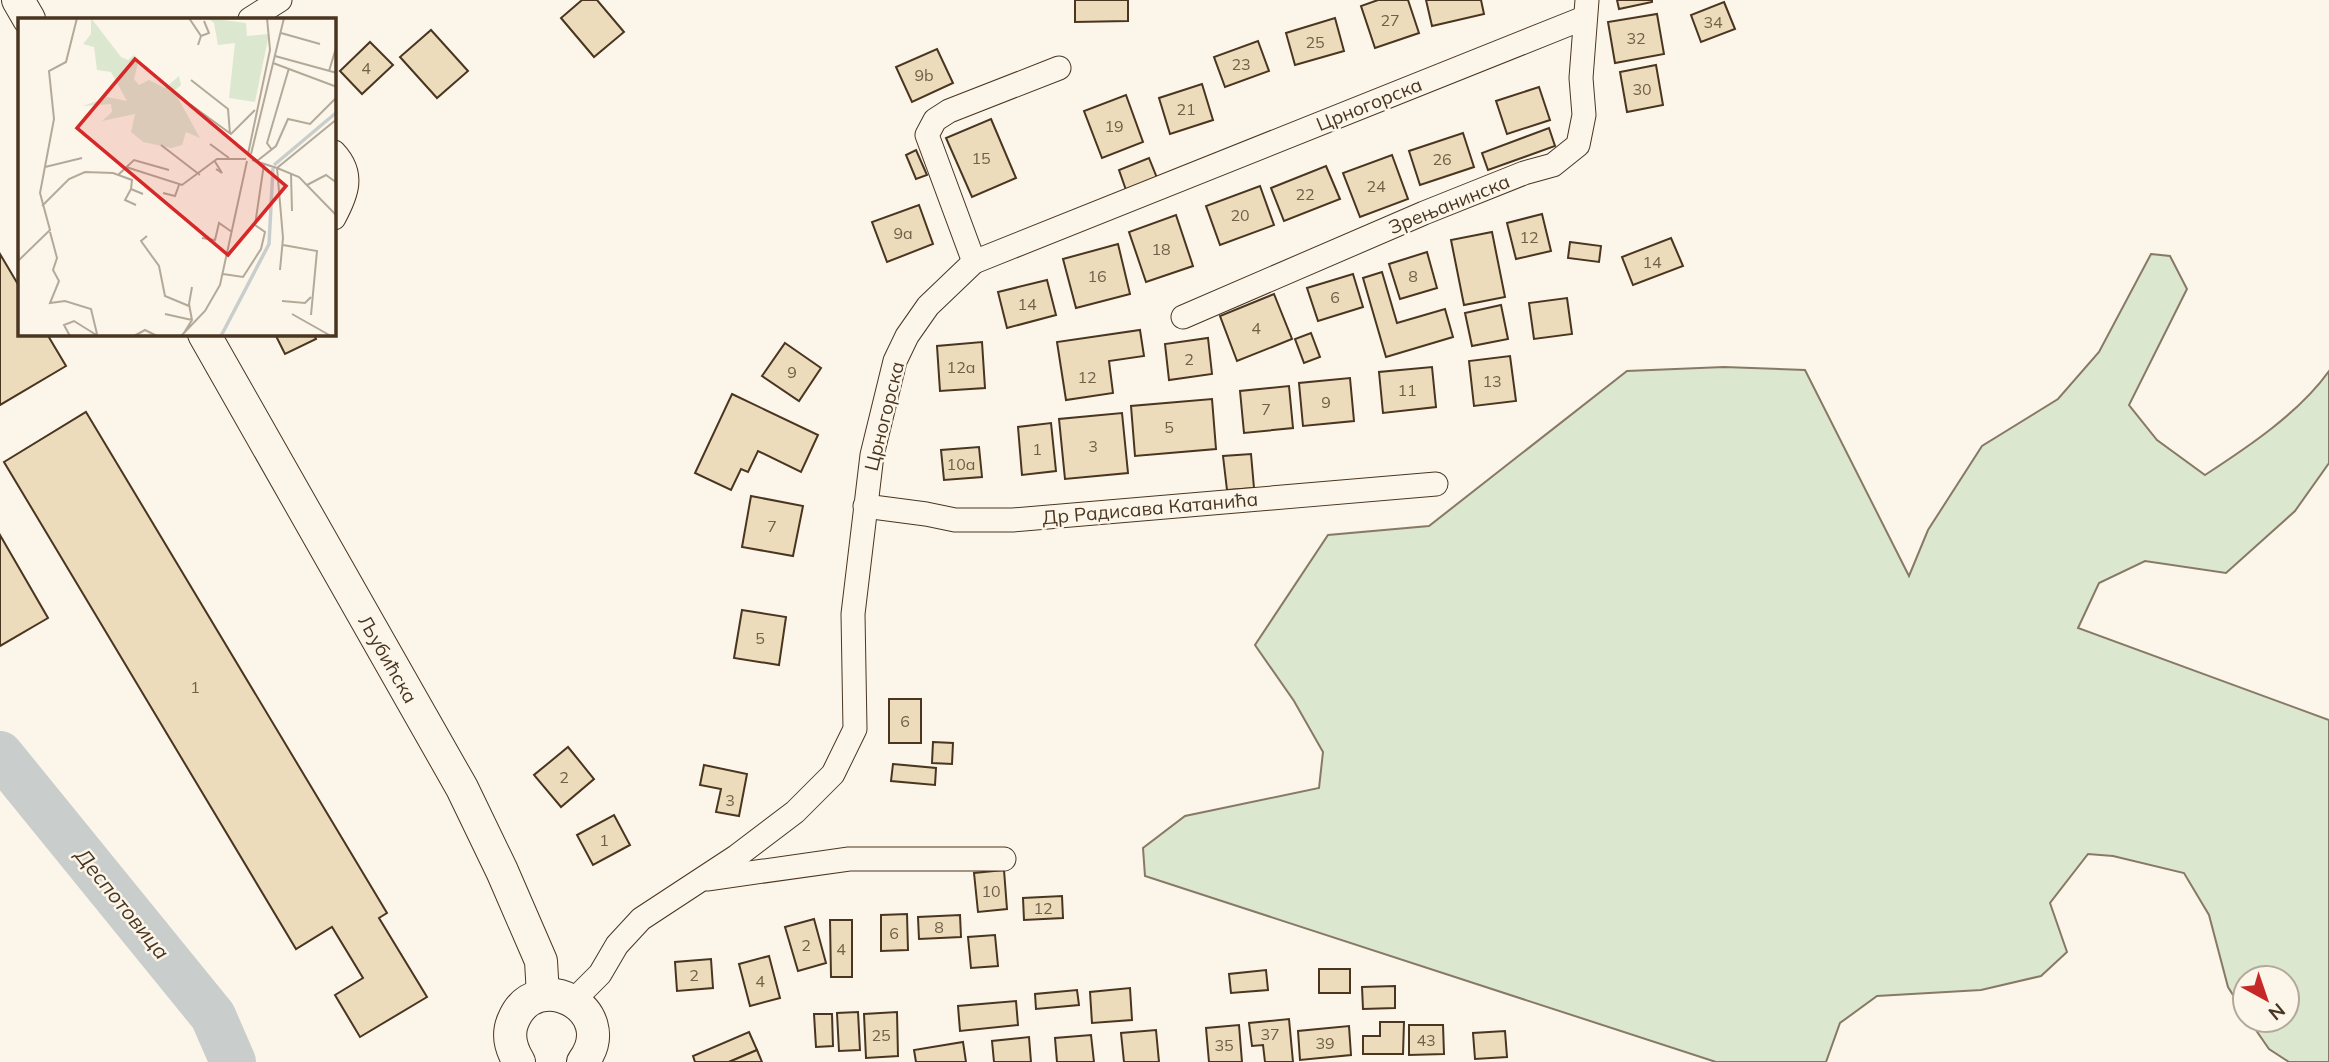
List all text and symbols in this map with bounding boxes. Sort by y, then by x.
house number: 27 [1380,10,1400,30]
house number: 34 [1703,12,1723,32]
inset map [18,18,336,336]
house number: 32 [1626,28,1646,48]
house number: 25 [1305,32,1325,52]
house number: 23 [1231,54,1251,74]
house number: 4 [361,58,371,78]
house number: 9b [914,65,934,85]
street label: Црногорска [1313,72,1425,136]
house number: 30 [1632,79,1652,99]
house number: 21 [1176,99,1196,119]
house number: 19 [1104,116,1124,136]
house number: 15 [971,148,991,168]
house number: 26 [1432,149,1452,169]
street label: Зрењанинска [1385,169,1513,239]
house number: 24 [1366,176,1386,196]
house number: 22 [1295,184,1315,204]
house number: 20 [1230,205,1250,225]
house number: 9a [893,223,913,243]
house number: 12 [1519,227,1539,247]
house number: 18 [1151,239,1171,259]
house number: 14 [1642,252,1662,272]
house number: 16 [1087,266,1107,286]
house number: 8 [1408,266,1418,286]
house number: 6 [1330,287,1340,307]
house number: 14 [1017,294,1037,314]
house number: 4 [1251,318,1261,338]
house number: 2 [1184,349,1194,369]
house number: 12a [947,357,975,377]
street label: Црногорска [859,359,909,473]
house number: 9 [787,362,797,382]
house number: 12 [1077,367,1097,387]
house number: 13 [1482,371,1502,391]
house number: 11 [1397,380,1417,400]
house number: 9 [1321,392,1331,412]
house number: 7 [1261,399,1271,419]
house number: 5 [1164,417,1174,437]
house number: 3 [1088,436,1098,456]
house number: 1 [1032,439,1042,459]
house number: 10a [947,454,975,474]
street label: Др Радисава Катанића [1041,487,1259,529]
house number: 7 [767,516,777,536]
street label: Љубићска [353,611,423,707]
house number: 5 [755,628,765,648]
house number: 1 [190,677,200,697]
house number: 6 [900,711,910,731]
house number: 2 [559,767,569,787]
house number: 3 [725,790,735,810]
house number: 1 [599,830,609,850]
water label: Деспотовица [69,841,176,964]
house number: 10 [981,881,1001,901]
house number: 12 [1033,898,1053,918]
house number: 8 [934,917,944,937]
house number: 6 [889,923,899,943]
house number: 2 [801,935,811,955]
house number: 4 [836,939,846,959]
north arrow [2231,964,2301,1034]
house number: 2 [689,965,699,985]
house number: 4 [755,971,765,991]
text: N [2264,998,2290,1026]
house number: 37 [1260,1024,1280,1044]
house number: 25 [871,1025,891,1045]
house number: 43 [1416,1030,1436,1050]
house number: 39 [1315,1033,1335,1053]
house number: 35 [1214,1035,1234,1055]

